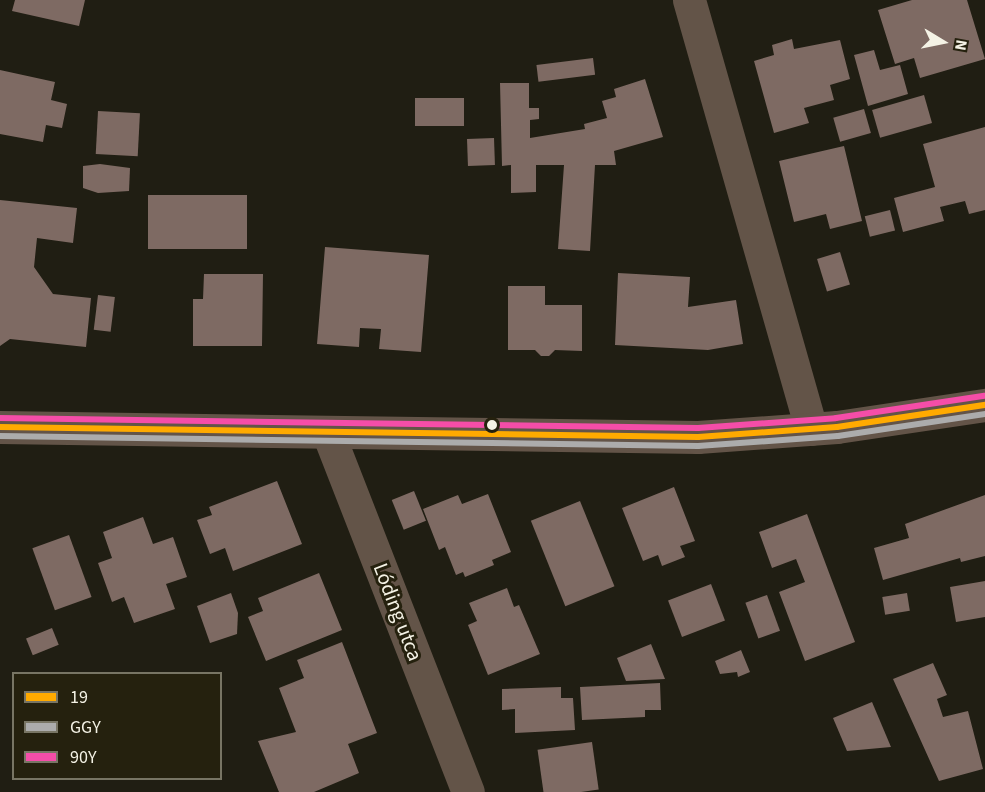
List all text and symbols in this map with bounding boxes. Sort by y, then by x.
north arrow [913,12,973,72]
text: N [949,38,972,52]
unlabelled marker [486,419,498,431]
street label: Lóding utca [368,560,428,664]
legend [12,672,222,780]
text: 19 [70,685,88,710]
text: GGY [70,715,101,740]
text: 90Y [70,745,96,770]

